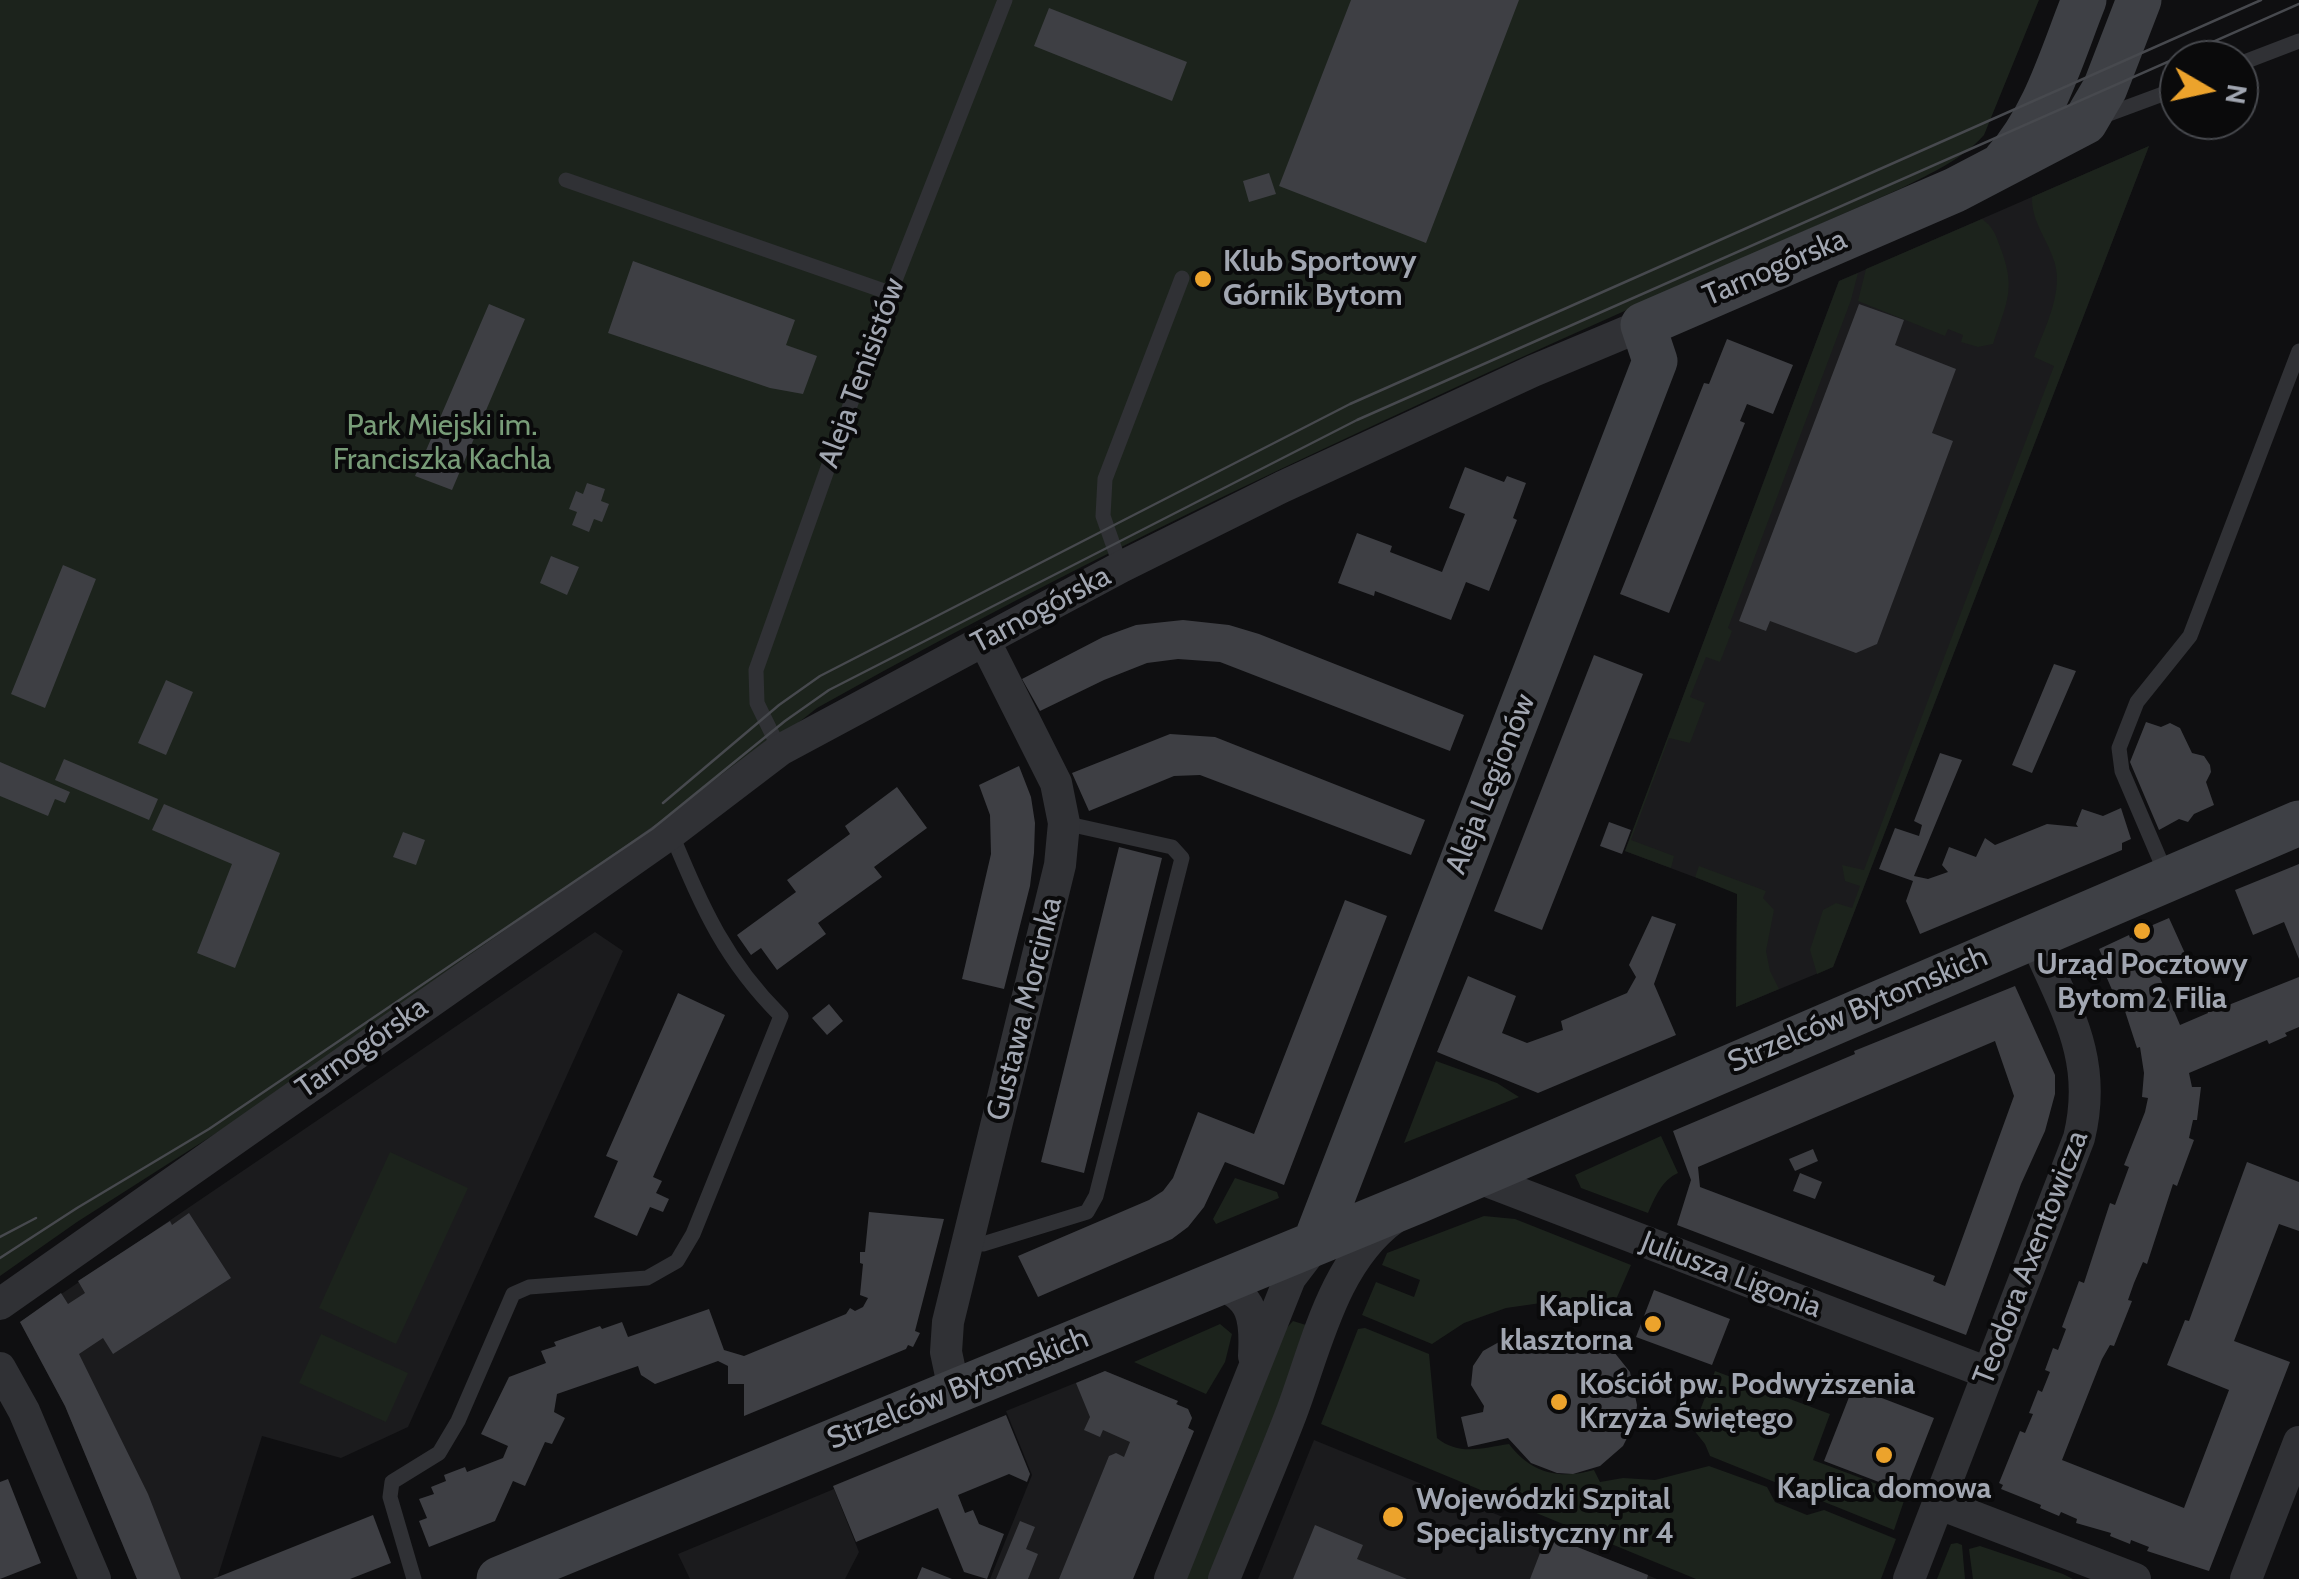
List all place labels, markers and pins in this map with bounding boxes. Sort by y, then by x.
place label: Klub Sportowy Górnik Bytom [1223,244,1416,314]
marker: Klub Sportowy Górnik Bytom [1192,268,1214,290]
marker: Urząd Pocztowy Bytom 2 Filia [2131,920,2153,942]
place label: Urząd Pocztowy Bytom 2 Filia [2036,947,2248,1018]
place label: Kaplica klasztorna [1500,1289,1633,1360]
marker: Kaplica klasztorna [1642,1313,1664,1335]
place label: Kościół pw. Podwyższenia Krzyża Świętego [1579,1367,1915,1438]
marker: Kościół pw. Podwyższenia Krzyża Świętego [1548,1391,1570,1413]
marker: Kaplica domowa [1873,1444,1895,1466]
place label: Kaplica domowa [1776,1471,1992,1507]
place label: Wojewódzki Szpital Specjalistyczny nr 4 [1416,1482,1674,1552]
marker: Wojewódzki Szpital Specjalistyczny nr 4 [1380,1504,1406,1530]

